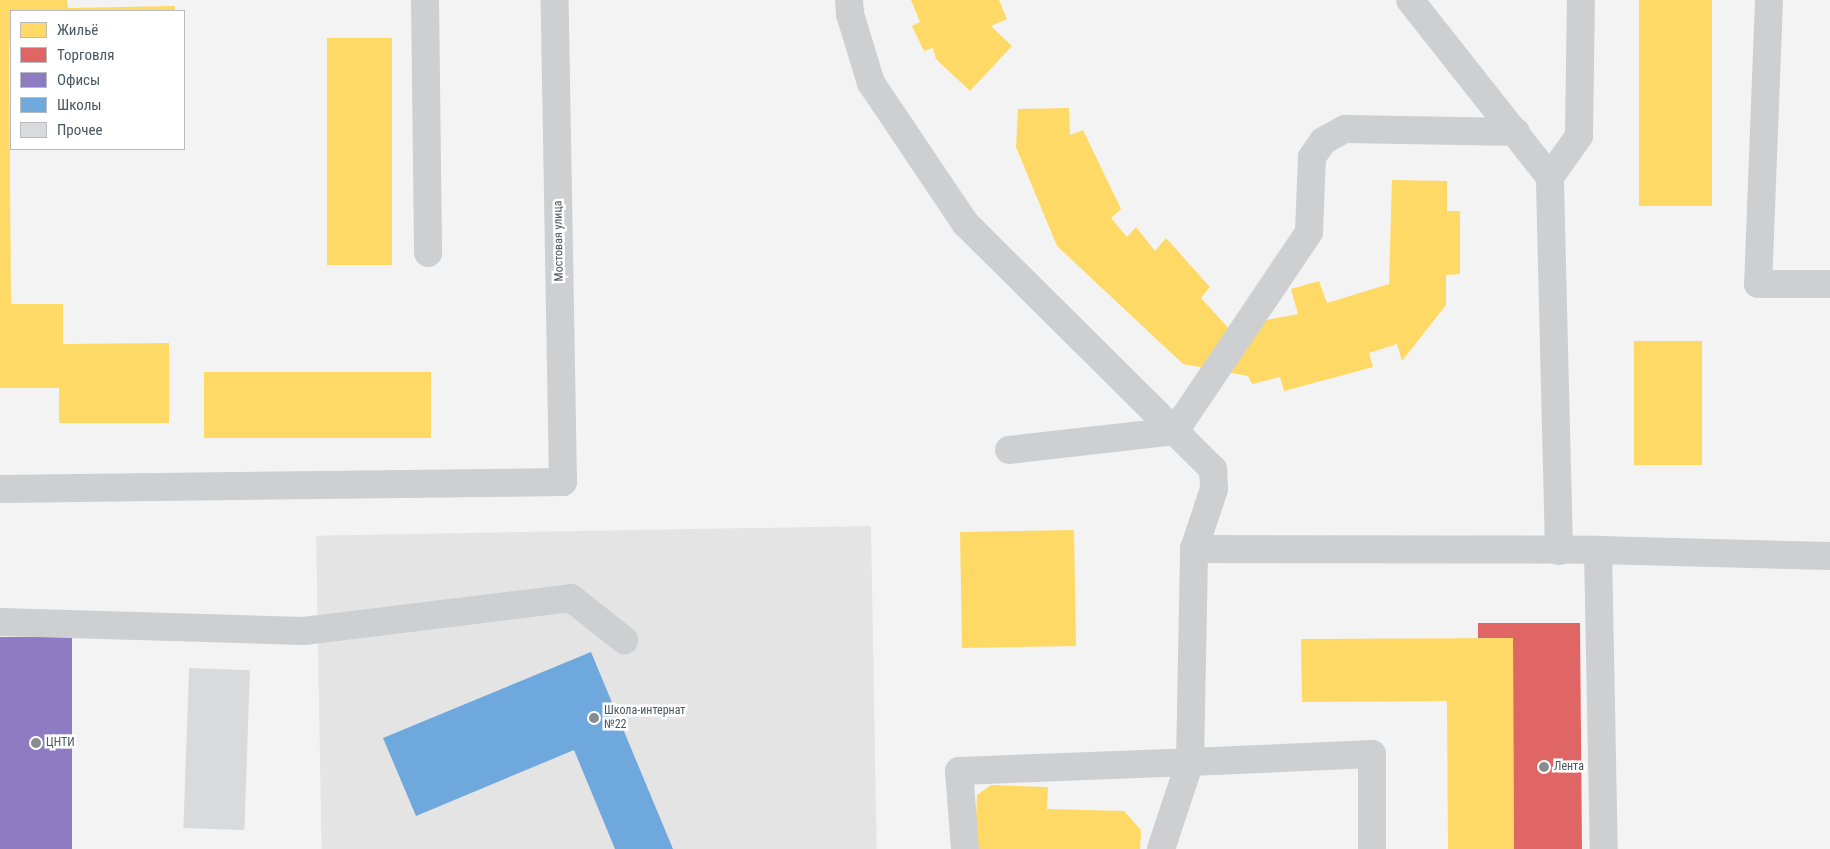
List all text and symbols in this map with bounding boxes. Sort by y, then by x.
legend [10,10,185,150]
text: Жильё [57,21,98,39]
text: Торговля [57,46,114,64]
text: Офисы [57,71,100,89]
text: Школы [57,96,102,114]
text: Прочее [57,121,103,139]
street label: Мостовая улица [551,200,567,282]
place label: Школа-интернат №22 [604,704,685,732]
marker: Школа-интернат №22 [588,712,600,724]
place label: ЦНТИ [46,736,75,750]
marker: ЦНТИ [30,737,42,749]
place label: Лента [1554,760,1584,774]
marker: Лента [1538,761,1550,773]

